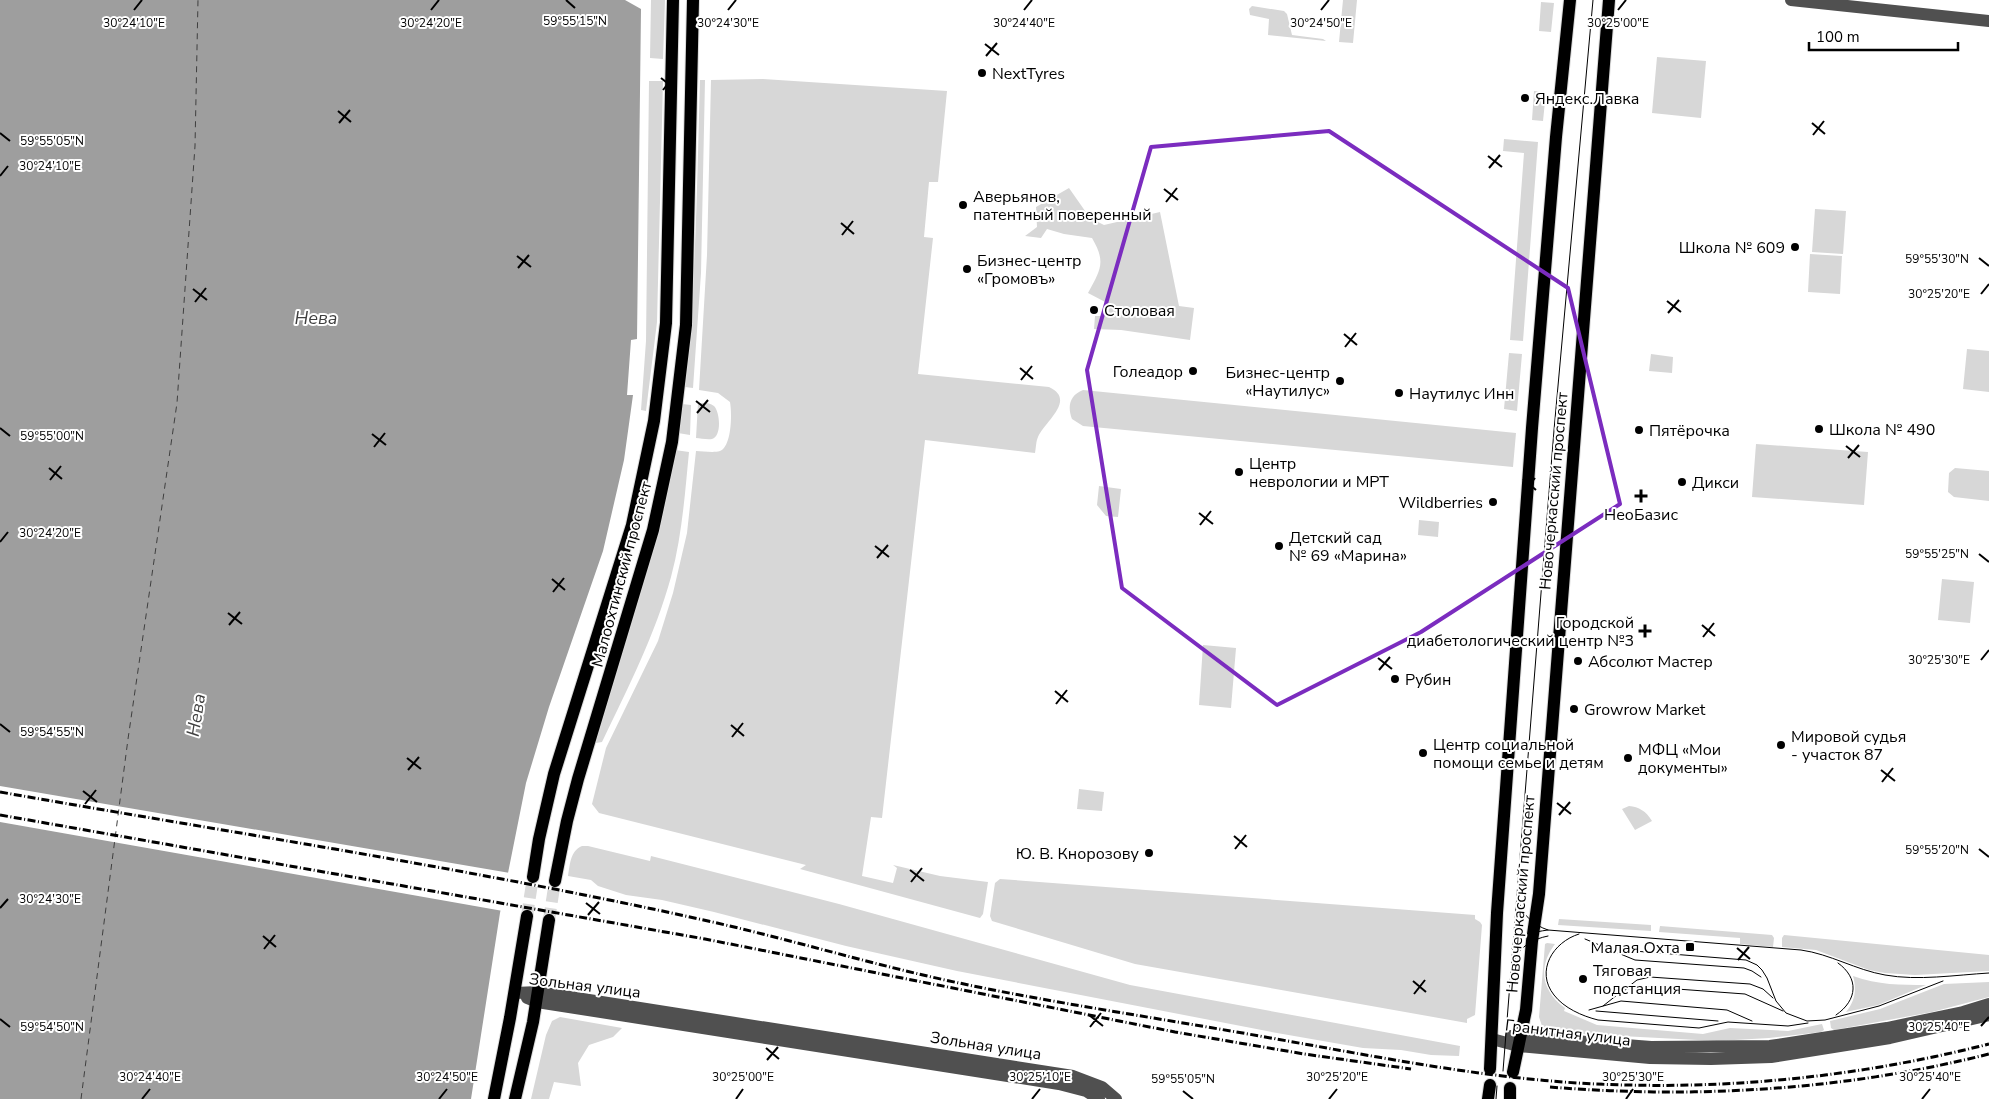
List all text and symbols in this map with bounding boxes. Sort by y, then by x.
text: 59°55'15"N [543,13,607,29]
text: 30°24'10"E [103,15,165,31]
text: 30°24'20"E [400,15,462,31]
text: 30°24'30"E [697,15,759,31]
text: 30°24'40"E [993,15,1055,31]
text: 30°24'50"E [1290,15,1352,31]
text: 30°25'00"E [1587,15,1649,31]
scale bar [1809,20,1958,52]
text: 100 m [1816,27,1860,47]
place label: NextTyres [992,63,1065,85]
marker: NextTyres [976,67,988,79]
place label: Яндекс.Лавка [1535,88,1639,110]
marker: Яндекс.Лавка [1519,92,1531,104]
text: 59°55'05"N [20,133,84,149]
text: 30°24'10"E [19,158,81,174]
place label: Аверьянов, патентный поверенный [973,186,1152,226]
marker: Аверьянов, патентный поверенный [957,199,969,211]
place label: Школа № 609 [1679,237,1785,259]
marker: Школа № 609 [1789,241,1801,253]
place label: Бизнес-центр «Громовъ» [977,250,1082,290]
text: 59°55'30"N [1905,251,1969,267]
marker: Бизнес-центр «Громовъ» [961,263,973,275]
text: 30°25'20"E [1908,286,1970,302]
place label: Столовая [1104,300,1175,322]
marker: Столовая [1088,304,1100,316]
water label: Нева [294,306,338,330]
place label: Голеадор [1113,361,1183,383]
place label: Бизнес-центр «Наутилус» [1226,362,1330,402]
marker: Голеадор [1187,365,1199,377]
marker: Бизнес-центр «Наутилус» [1334,375,1346,387]
place label: Наутилус Инн [1409,383,1514,405]
marker: Наутилус Инн [1393,387,1405,399]
street label: Новочеркасский проспект [1534,390,1574,591]
place label: Школа № 490 [1829,419,1935,441]
place label: Пятёрочка [1649,420,1730,442]
marker: Школа № 490 [1813,423,1825,435]
marker: Пятёрочка [1633,424,1645,436]
text: 59°55'00"N [20,428,84,444]
place label: Центр неврологии и МРТ [1249,453,1389,493]
marker: Центр неврологии и МРТ [1233,466,1245,478]
place label: Дикси [1692,472,1739,494]
marker: Дикси [1676,476,1688,488]
street label: Малоохтинский проспект [587,478,658,670]
marker: НеоБазис [1635,490,1647,502]
place label: Wildberries [1398,492,1483,514]
marker: Wildberries [1487,496,1499,508]
place label: НеоБазис [1604,504,1678,526]
text: 30°24'20"E [19,525,81,541]
place label: Детский сад № 69 «Марина» [1289,527,1407,567]
marker: Детский сад № 69 «Марина» [1273,540,1285,552]
text: 59°55'25"N [1905,546,1969,562]
place label: Городской диабетологический центр №3 [1407,612,1634,652]
marker: Городской диабетологический центр №3 [1638,624,1652,638]
place label: Абсолют Мастер [1588,651,1713,673]
text: 30°25'30"E [1908,652,1970,668]
marker: Абсолют Мастер [1572,655,1584,667]
place label: Рубин [1405,669,1451,691]
marker: Рубин [1389,673,1401,685]
water label: Нева [181,692,211,738]
place label: Growrow Market [1584,699,1706,721]
marker: Growrow Market [1568,703,1580,715]
text: 59°54'55"N [20,724,84,740]
place label: Мировой судья - участок 87 [1791,726,1906,766]
place label: Центр социальной помощи семье и детям [1433,734,1604,774]
place label: МФЦ «Мои документы» [1638,739,1728,779]
marker: Мировой судья - участок 87 [1775,739,1787,751]
marker: Центр социальной помощи семье и детям [1417,747,1429,759]
marker: МФЦ «Мои документы» [1622,752,1634,764]
street label: Новочеркасский проспект [1501,793,1541,994]
text: 59°55'20"N [1905,842,1969,858]
place label: Ю. В. Кнорозову [1016,843,1140,865]
marker: Ю. В. Кнорозову [1143,847,1155,859]
text: 30°24'30"E [19,891,81,907]
place label: Малая Охта [1591,937,1680,959]
marker: Малая Охта [1684,941,1696,953]
place label: Тяговая подстанция [1593,960,1681,1000]
street label: Зольная улица [528,968,642,1004]
marker: Тяговая подстанция [1577,973,1589,985]
street label: Гранитная улица [1504,1014,1632,1052]
text: 59°54'50"N [20,1019,84,1035]
text: 30°25'40"E [1908,1019,1970,1035]
street label: Зольная улица [929,1026,1043,1066]
text: 30°24'40"E [119,1069,181,1085]
text: 30°24'50"E [416,1069,478,1085]
text: 30°25'00"E [712,1069,774,1085]
text: 30°25'10"E [1009,1069,1071,1085]
text: 30°25'20"E [1306,1069,1368,1085]
text: 30°25'30"E [1602,1069,1664,1085]
text: 30°25'40"E [1899,1069,1961,1085]
text: 59°55'05"N [1151,1071,1215,1087]

